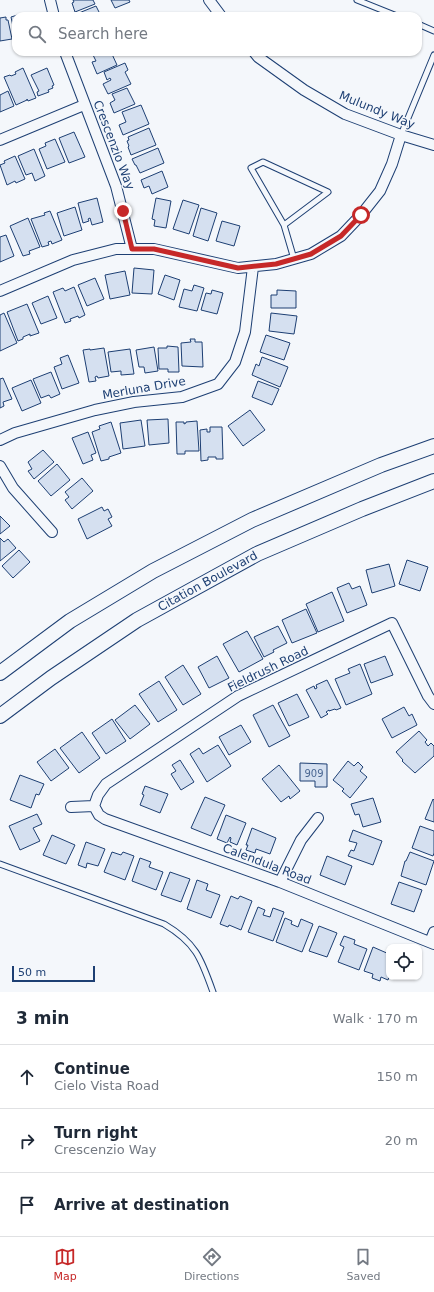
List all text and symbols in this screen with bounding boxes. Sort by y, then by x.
search box [12,12,422,56]
icon: search [26,23,48,45]
text: Search here [58,25,148,43]
street label: Mulundy Way [337,88,417,132]
street label: Crescenzio Way [91,98,137,192]
route end [114,202,132,220]
route start [352,206,370,224]
street label: Merluna Drive [101,374,187,402]
street label: Citation Boulevard [156,548,260,614]
street label: Fieldrush Road [225,643,311,695]
house number: 909 [304,768,324,779]
street label: Calendula Road [221,841,313,887]
map controls [386,944,422,980]
button: locate [386,944,422,980]
scale bar [12,964,95,983]
text: 50 m [18,966,46,979]
text: 3 min [16,1008,69,1028]
text: Walk · 170 m [333,1011,418,1026]
text: Continue [54,1060,130,1078]
icon: ahead [16,1066,38,1088]
text: 150 m [376,1069,418,1084]
text: Cielo Vista Road [54,1078,159,1093]
text: Turn right [54,1124,138,1142]
icon: right [16,1130,38,1152]
text: 20 m [385,1133,418,1148]
text: Crescenzio Way [54,1142,157,1157]
icon: arrive [16,1194,38,1216]
text: Arrive at destination [54,1196,229,1214]
tab: Map [54,1246,77,1283]
tab: Directions [184,1246,239,1283]
tab: Saved [346,1246,380,1283]

